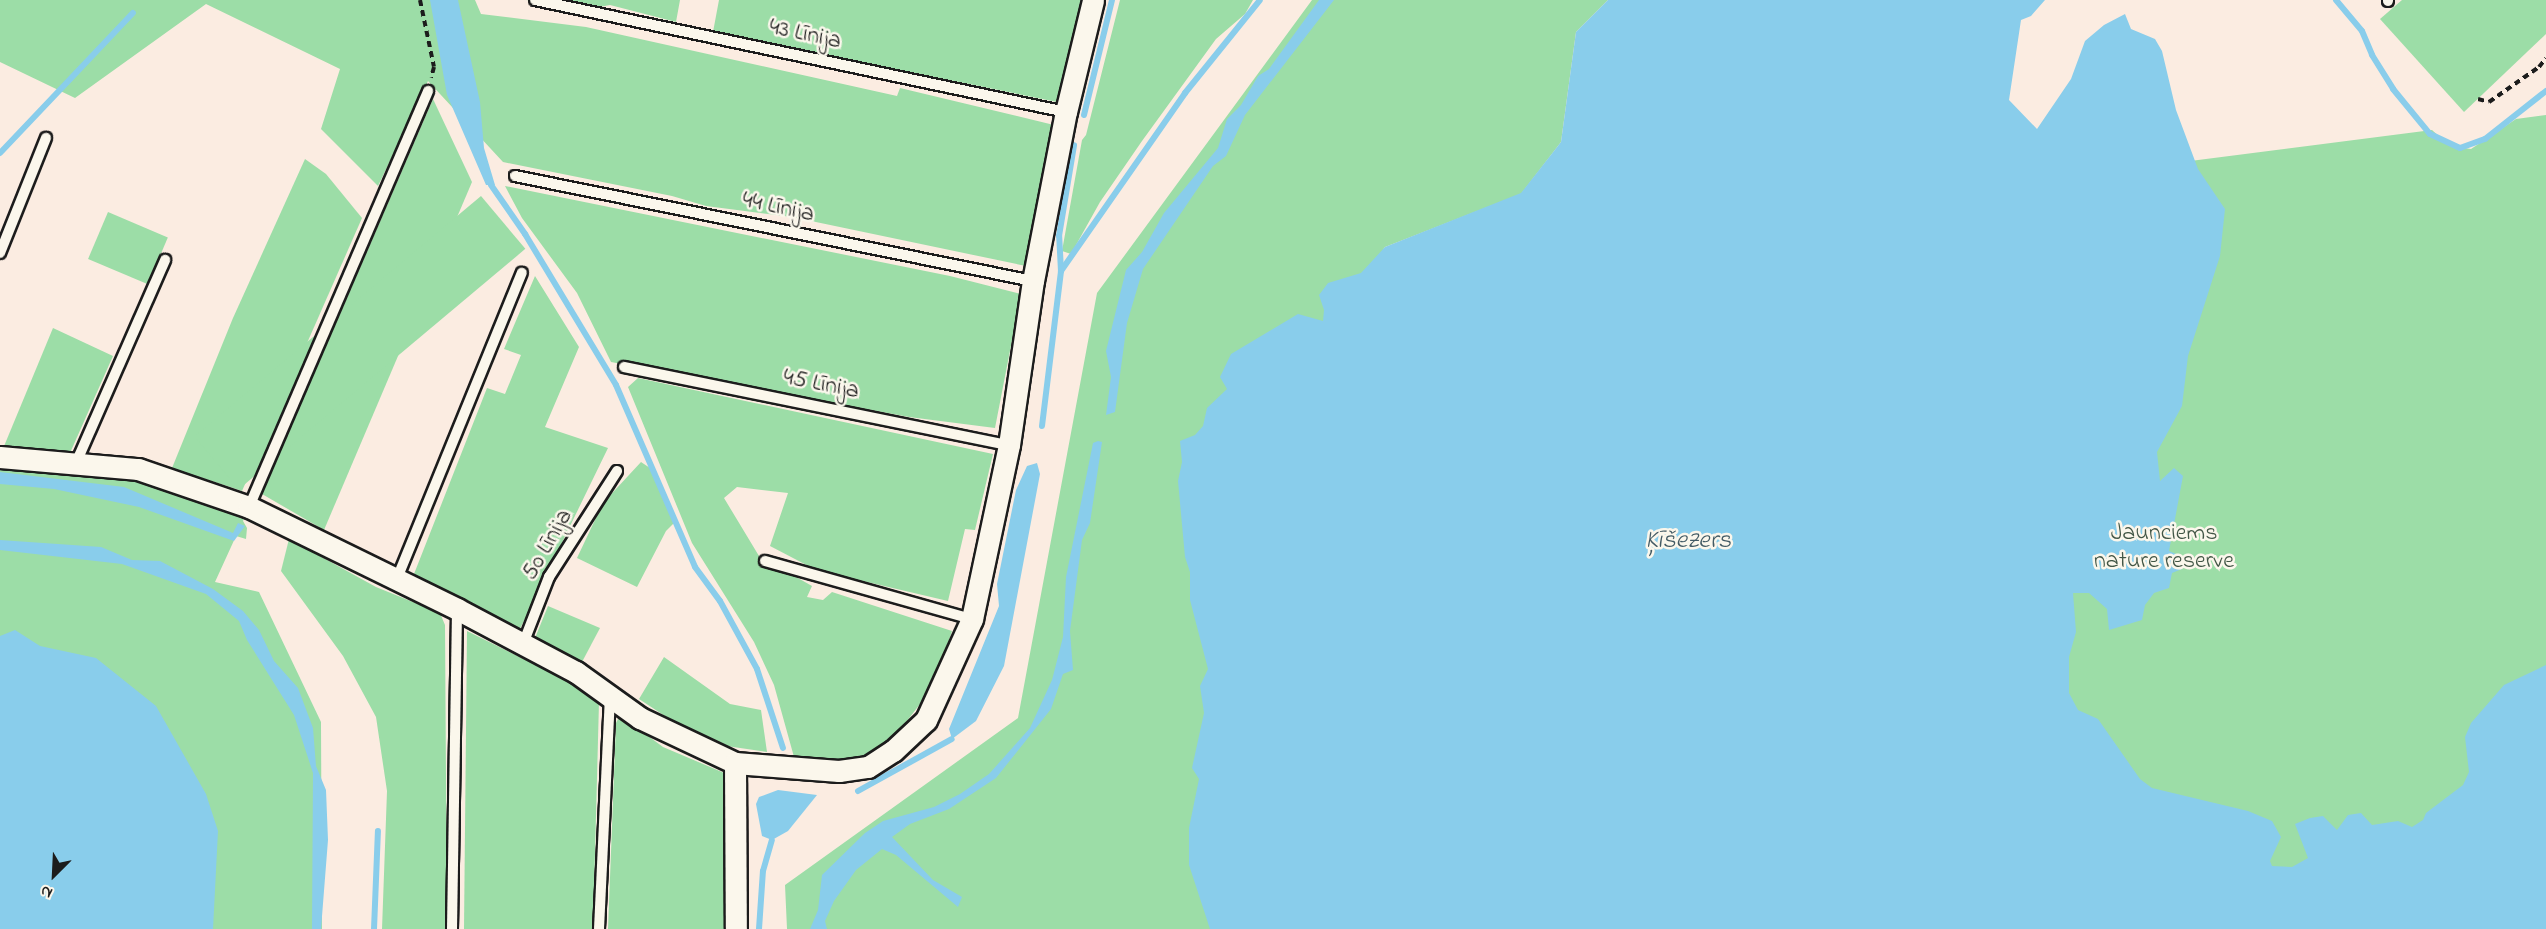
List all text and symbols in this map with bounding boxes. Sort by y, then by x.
street label: 43 Līnija [766,13,844,57]
street label: 44 Līnija [739,186,817,230]
street label: 45 Līnija [781,364,861,406]
street label: 50 Līnija [516,504,580,586]
park label: Jaunciems nature reserve [2094,520,2234,576]
water label: Ķīšezers [1645,526,1731,558]
north arrow [24,845,84,905]
text: N [37,878,56,905]

